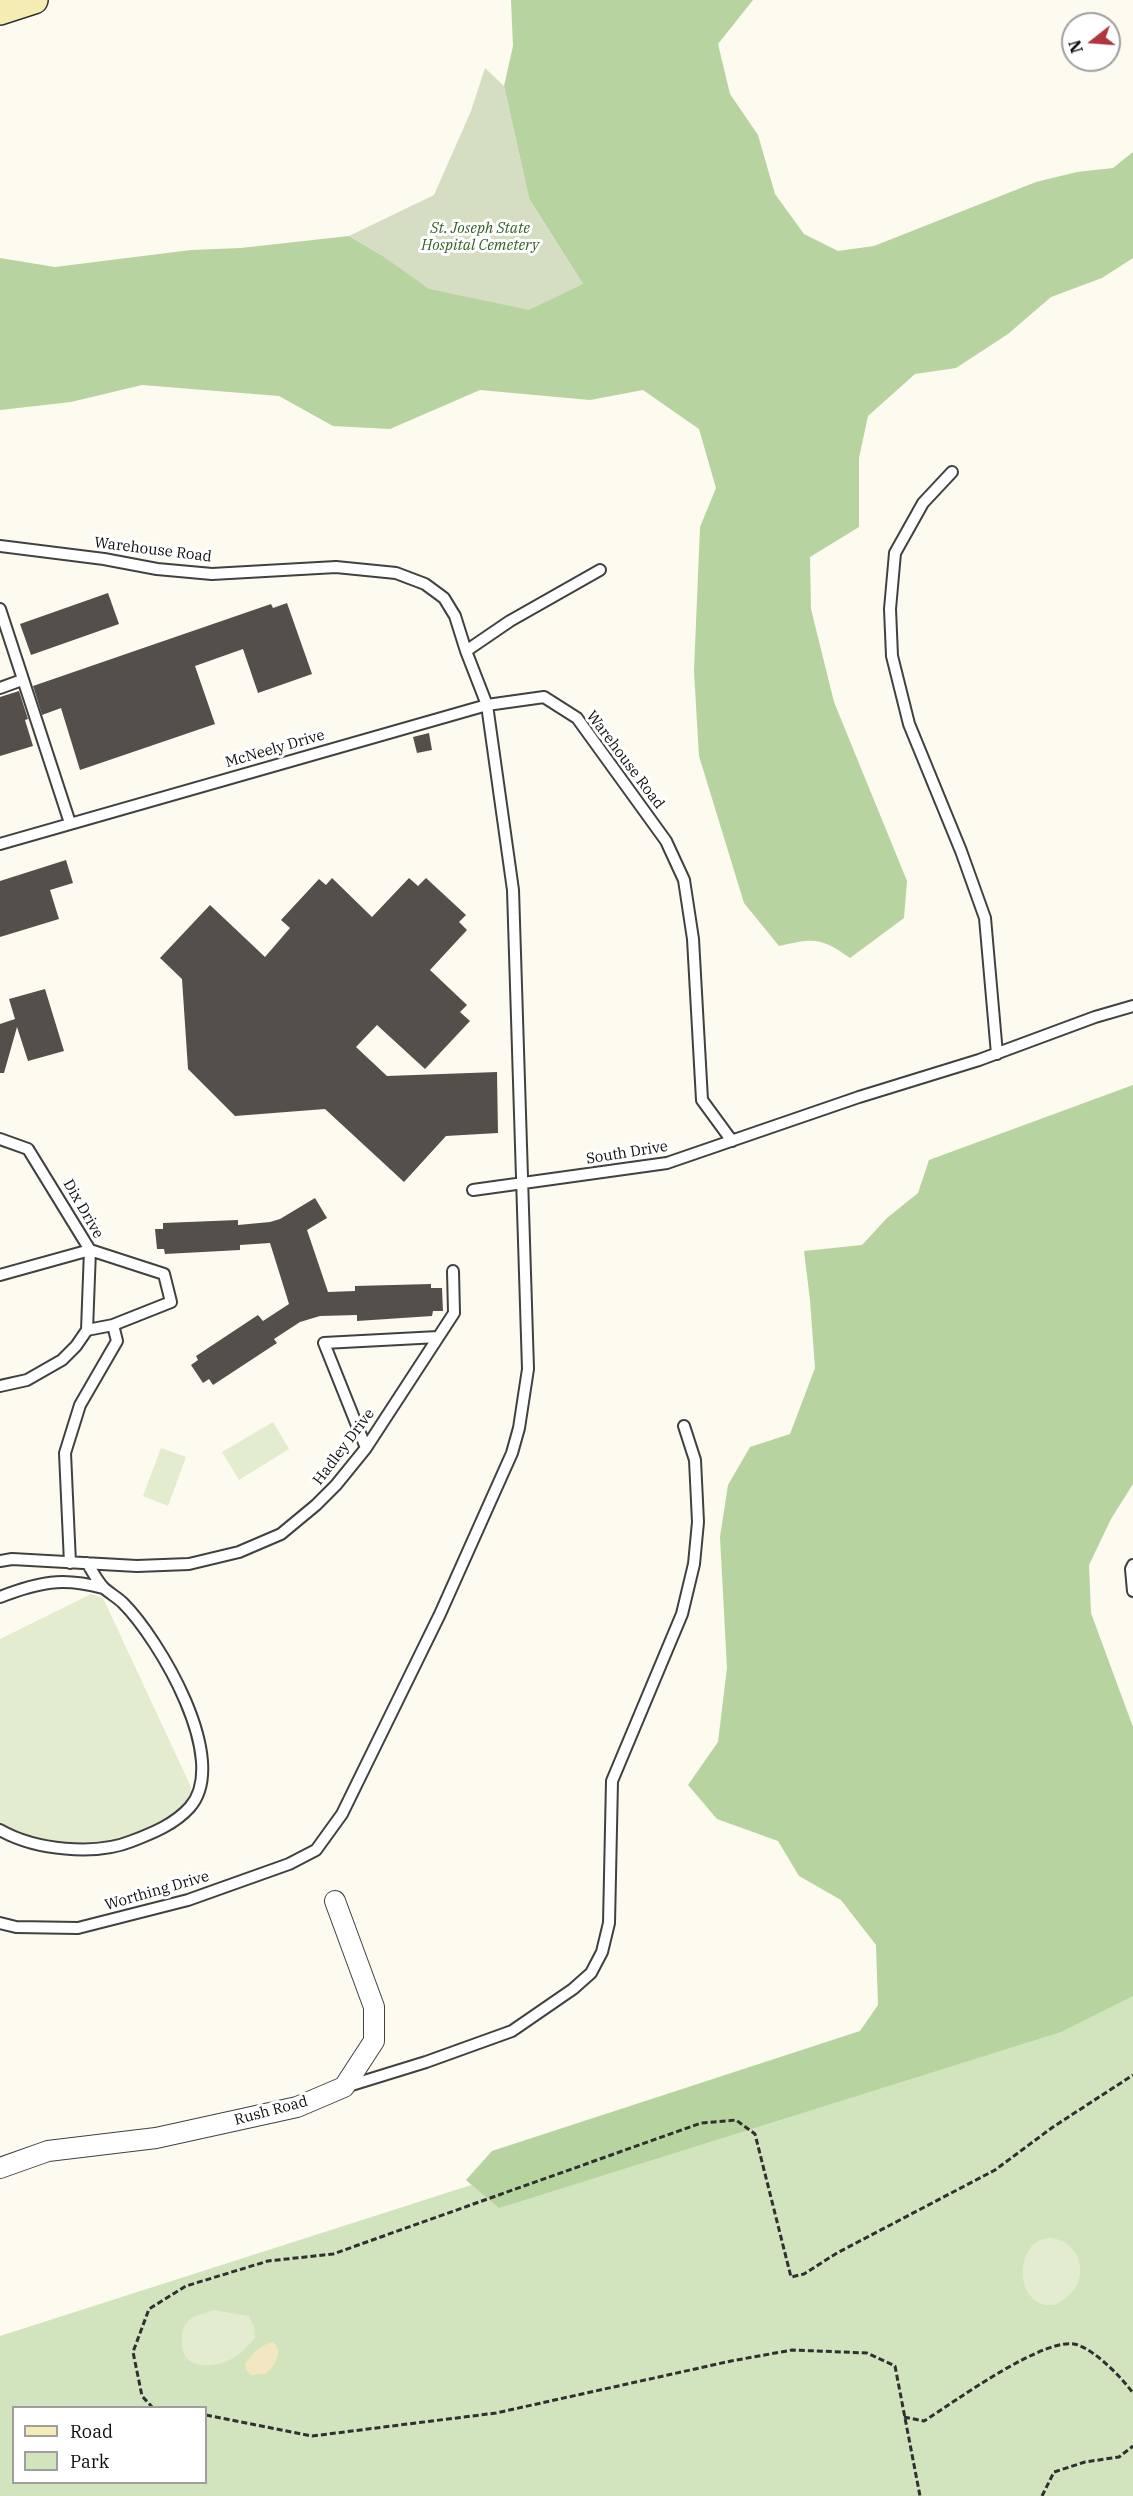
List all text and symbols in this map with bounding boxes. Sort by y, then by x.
north arrow [1061,12,1121,72]
text: N [1064,38,1087,56]
park label: St. Joseph State Hospital Cemetery [421,220,539,255]
street label: Warehouse Road [93,534,213,566]
street label: Warehouse Road [582,707,668,813]
street label: McNeely Drive [223,726,327,772]
street label: South Drive [585,1138,669,1168]
street label: Dix Drive [59,1176,107,1242]
street label: Hadley Drive [309,1405,379,1489]
street label: Worthing Drive [103,1868,211,1914]
street label: Rush Road [232,2093,310,2129]
legend [12,2406,207,2484]
text: Road [70,2420,113,2443]
text: Park [70,2450,109,2473]

